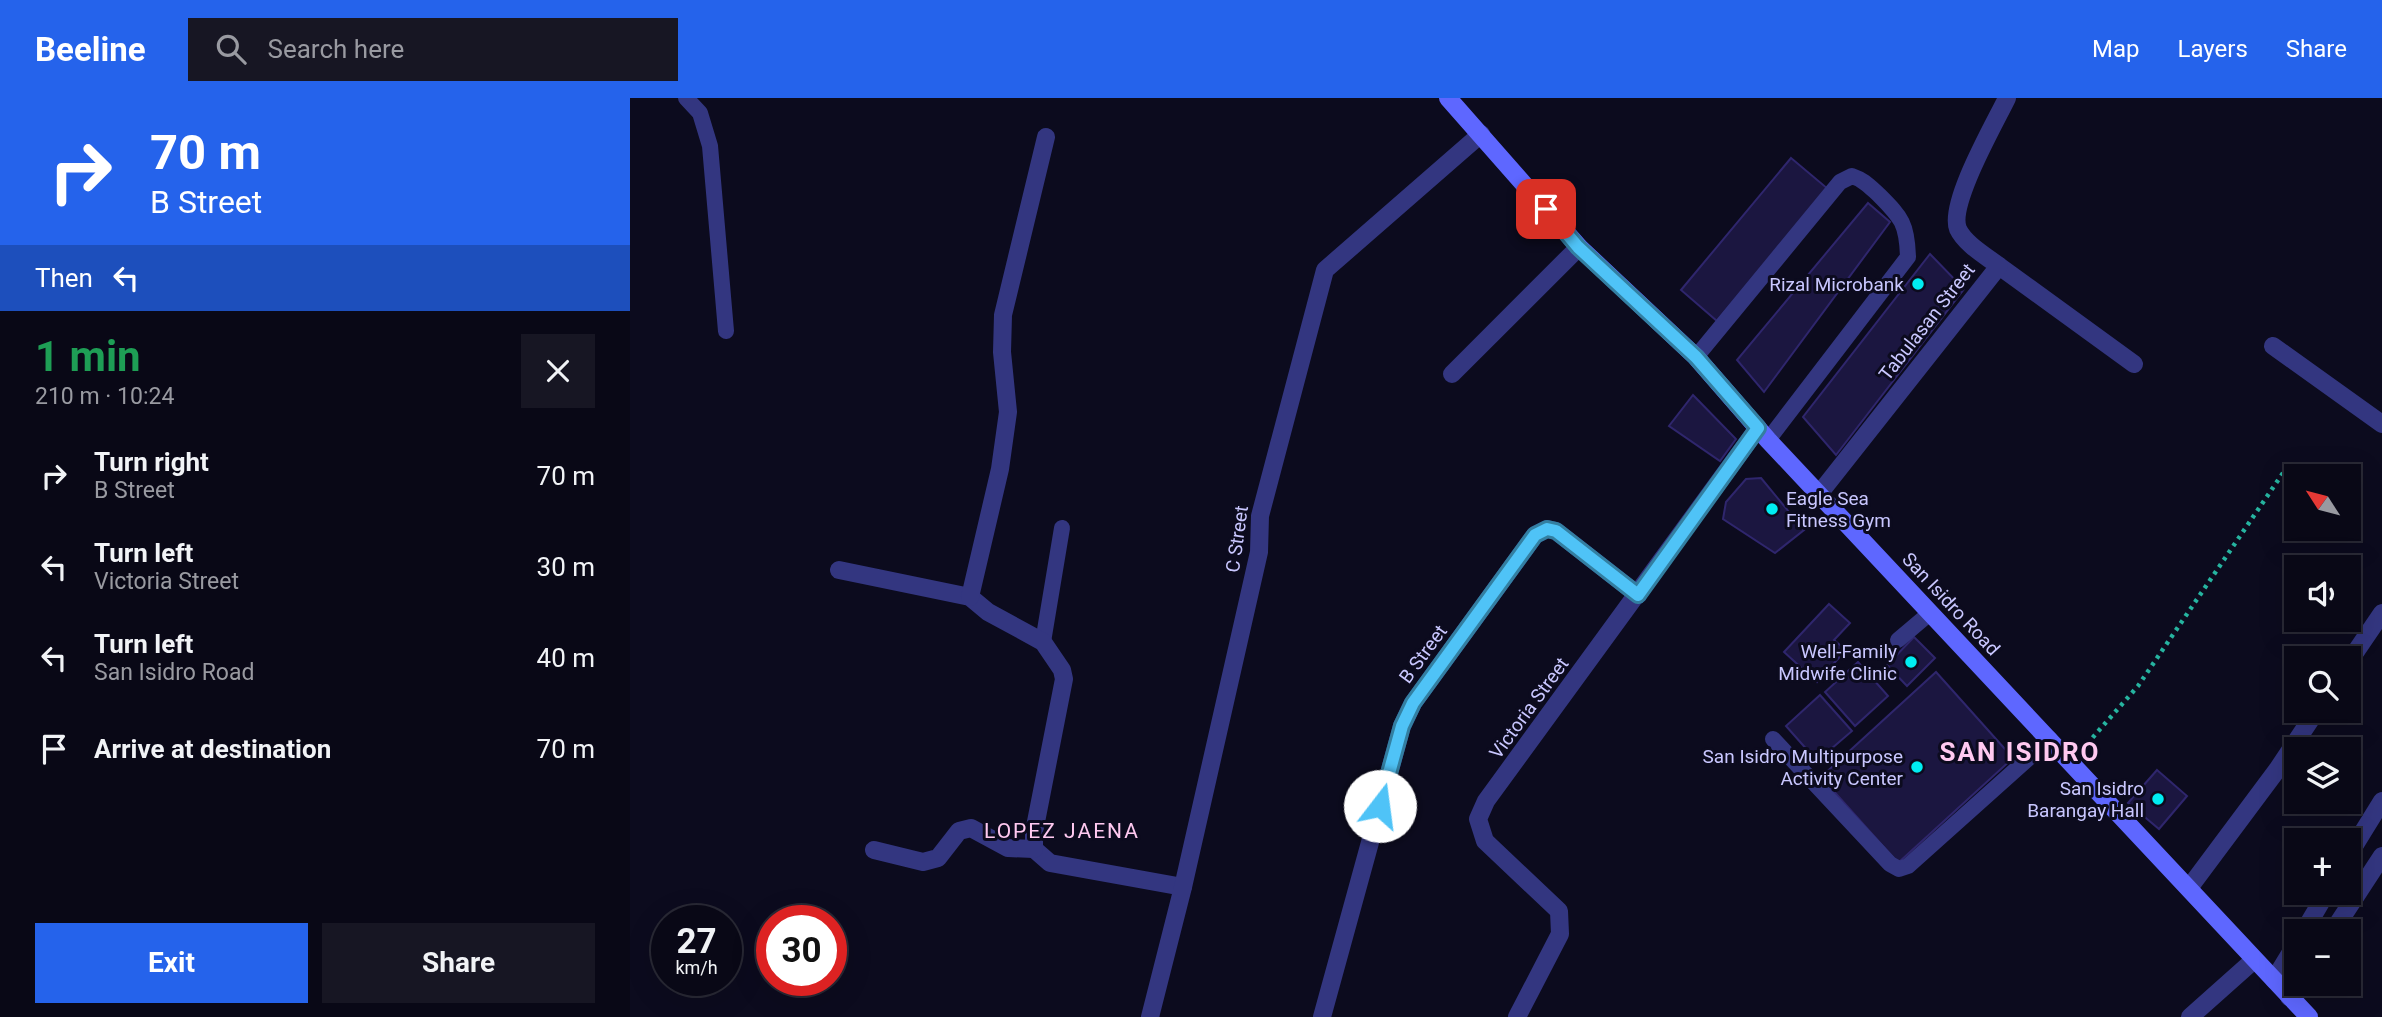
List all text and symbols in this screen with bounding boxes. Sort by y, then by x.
search box [188,18,678,81]
text: Beeline [35,30,146,69]
icon: search [212,30,250,68]
text: Search here [268,34,404,64]
text: Map [2092,35,2140,63]
text: Layers [2178,35,2248,63]
text: Share [2286,35,2347,63]
text: 70 m [150,124,261,181]
icon: right [35,126,126,217]
pin [1516,179,1576,239]
text: B Street [150,183,262,221]
icon: arrive [1527,190,1565,228]
icon: left [107,259,145,297]
street label: Tabulasan Street [1874,259,1980,385]
text: Then [35,263,93,293]
place label: Rizal Microbank [1769,273,1904,296]
marker: Rizal Microbank [1910,276,1926,292]
text: 1 min [35,332,141,381]
button: close [521,334,595,408]
text: 210 m · 10:24 [35,383,174,410]
text: Turn right [94,447,209,477]
icon: right [35,457,73,495]
text: 70 m [537,461,595,491]
north arrow [2284,464,2361,541]
map controls [2284,464,2361,996]
text: B Street [94,477,175,504]
place label: Eagle Sea Fitness Gym [1786,487,1891,532]
marker: Eagle Sea Fitness Gym [1764,501,1780,517]
street label: C Street [1221,504,1253,574]
text: Turn left [94,538,193,568]
icon: left [35,548,73,586]
street label: San Isidro Road [1897,548,2005,660]
text: 30 m [537,552,595,582]
button: sound [2284,555,2361,632]
text: Victoria Street [94,568,239,595]
street label: B Street [1394,620,1452,688]
text: Turn left [94,629,193,659]
icon: left [35,639,73,677]
place label: Well-Family Midwife Clinic [1778,640,1897,685]
text: 40 m [537,643,595,673]
button: search [2284,646,2361,723]
street label: Victoria Street [1484,653,1574,763]
marker: Well-Family Midwife Clinic [1903,654,1919,670]
text: San Isidro Road [94,659,254,686]
icon: arrive [35,730,73,768]
text: Arrive at destination [94,734,331,764]
text: 70 m [537,734,595,764]
district label: SAN ISIDRO [1940,737,2100,767]
button: layers [2284,737,2361,814]
place label: San Isidro Multipurpose Activity Center [1703,745,1904,790]
marker: San Isidro Multipurpose Activity Center [1909,759,1925,775]
position arrow [1343,769,1417,843]
place label: San Isidro Barangay Hall [2027,777,2144,822]
marker: San Isidro Barangay Hall [2150,791,2166,807]
district label: LOPEZ JAENA [984,819,1140,843]
button: + [2284,828,2361,905]
speed limit sign: 30 [756,905,847,996]
button: − [2284,919,2361,996]
text: 27 [676,921,717,962]
button: Exit [35,923,308,1003]
button: Share [322,923,595,1003]
text: km/h [675,957,718,978]

